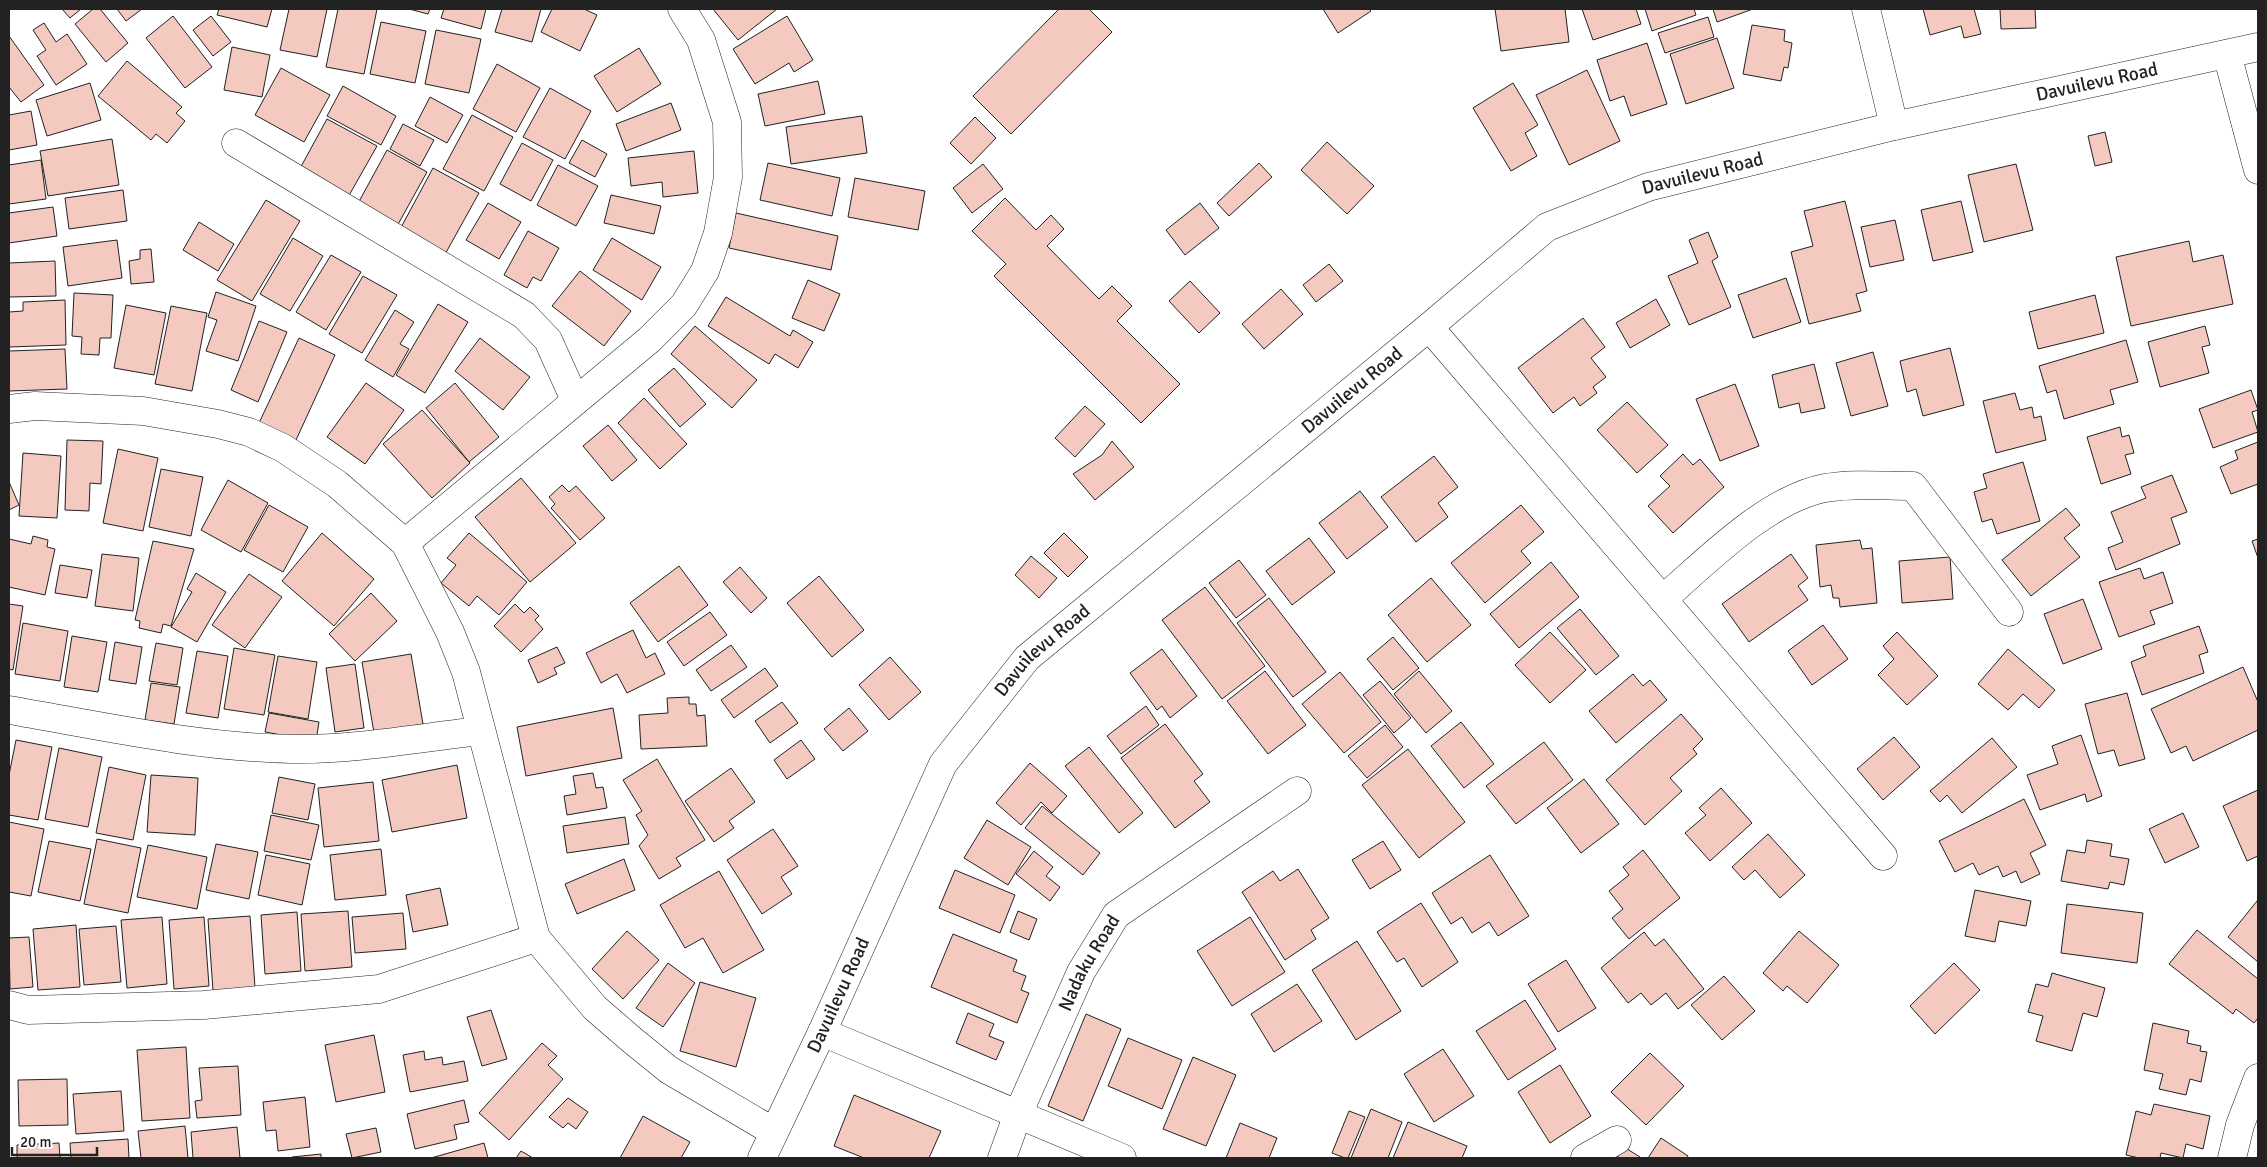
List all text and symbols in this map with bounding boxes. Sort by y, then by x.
street label: Davuilevu Road [2034,57,2160,107]
street label: Davuilevu Road [1639,147,1766,200]
street label: Davuilevu Road [1297,342,1408,439]
street label: Davuilevu Road [989,599,1095,701]
street label: Nadaku Road [1053,910,1125,1015]
street label: Davuilevu Road [802,934,875,1057]
scale bar [12,1124,98,1156]
text: 20 m [20,1133,51,1151]

